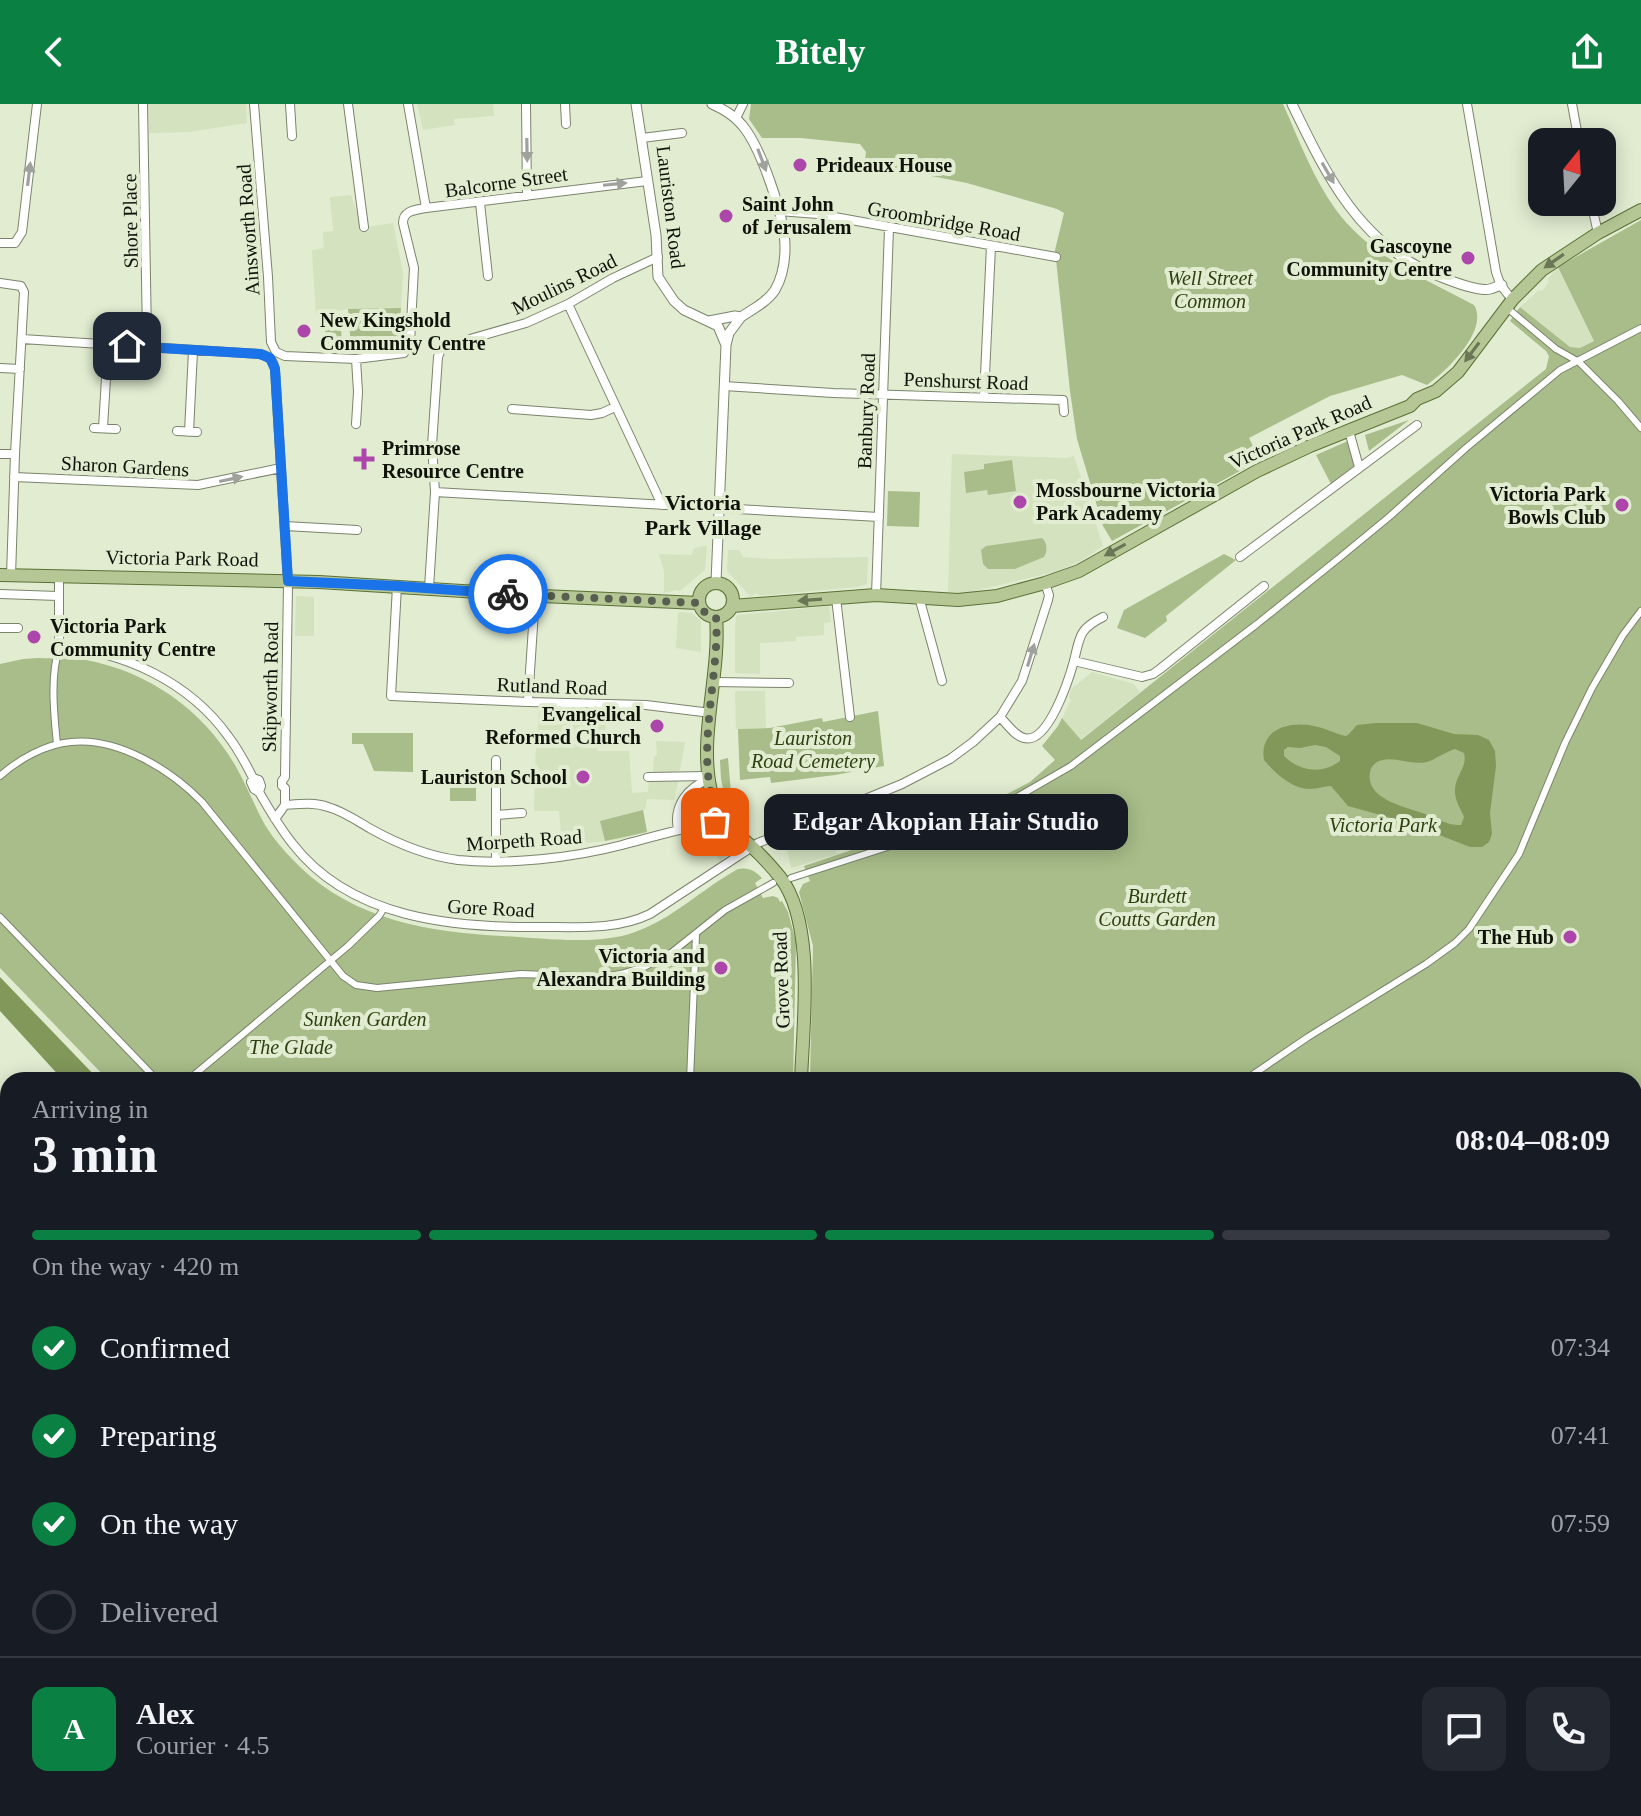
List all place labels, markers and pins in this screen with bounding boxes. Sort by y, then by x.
place label: Prideaux House [816,154,952,176]
marker: Prideaux House [791,156,809,174]
place label: Saint John of Jerusalem [742,193,852,238]
marker: Saint John of Jerusalem [717,207,735,225]
place label: Gascoyne Community Centre [1286,235,1452,281]
marker: Gascoyne Community Centre [1459,249,1477,267]
place label: New Kingshold Community Centre [320,309,486,355]
pin [93,312,161,380]
marker: New Kingshold Community Centre [295,322,313,340]
place label: Primrose Resource Centre [382,437,524,482]
marker: Primrose Resource Centre [353,448,375,470]
place label: Mossbourne Victoria Park Academy [1036,479,1215,525]
place label: Victoria Park Bowls Club [1490,483,1607,528]
marker: Mossbourne Victoria Park Academy [1011,493,1029,511]
marker: Victoria Park Bowls Club [1613,496,1631,514]
place label: Victoria Park Community Centre [50,615,216,661]
marker: Victoria Park Community Centre [25,628,43,646]
place label: Evangelical Reformed Church [485,703,641,748]
marker: Evangelical Reformed Church [648,717,666,735]
place label: Lauriston School [421,766,567,788]
marker: Lauriston School [574,768,592,786]
pin [681,788,749,856]
callout: Edgar Akopian Hair Studio [763,794,1127,850]
place label: The Hub [1478,926,1554,948]
marker: The Hub [1561,928,1579,946]
place label: Victoria and Alexandra Building [537,945,705,991]
marker: Victoria and Alexandra Building [712,959,730,977]

